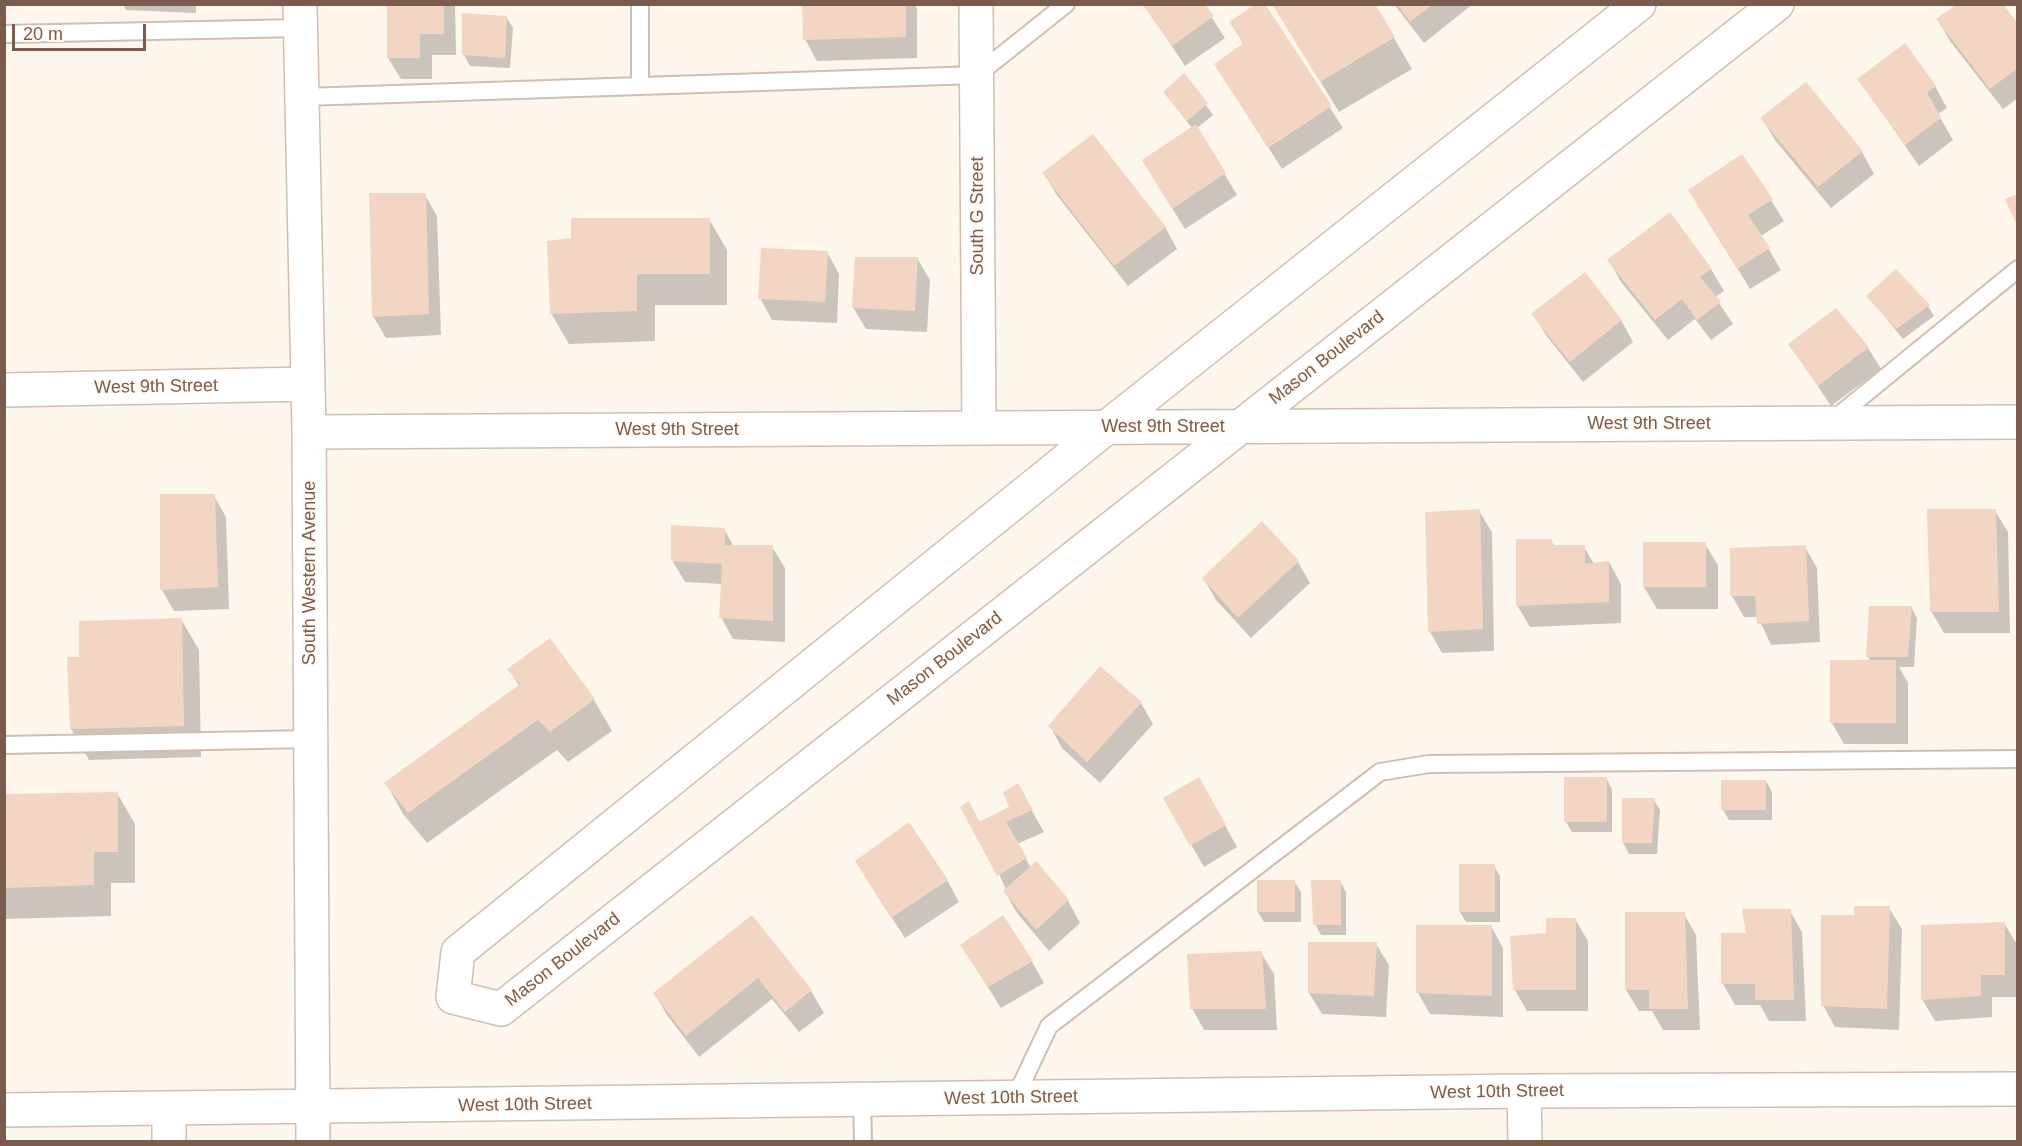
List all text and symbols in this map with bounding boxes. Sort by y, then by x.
scale bar [15,12,148,50]
text: 20 m [23,24,63,44]
street label: South G Street [967,156,989,276]
street label: Mason Boulevard [1265,306,1389,410]
street label: West 9th Street [94,375,218,399]
street label: West 9th Street [1587,413,1711,435]
street label: West 9th Street [1101,416,1225,438]
street label: West 9th Street [615,419,739,441]
street label: South Western Avenue [299,481,321,665]
street label: Mason Boulevard [883,607,1007,711]
street label: Mason Boulevard [501,908,625,1012]
street label: West 10th Street [1430,1080,1564,1104]
street label: West 10th Street [944,1086,1078,1110]
street label: West 10th Street [458,1093,592,1117]

